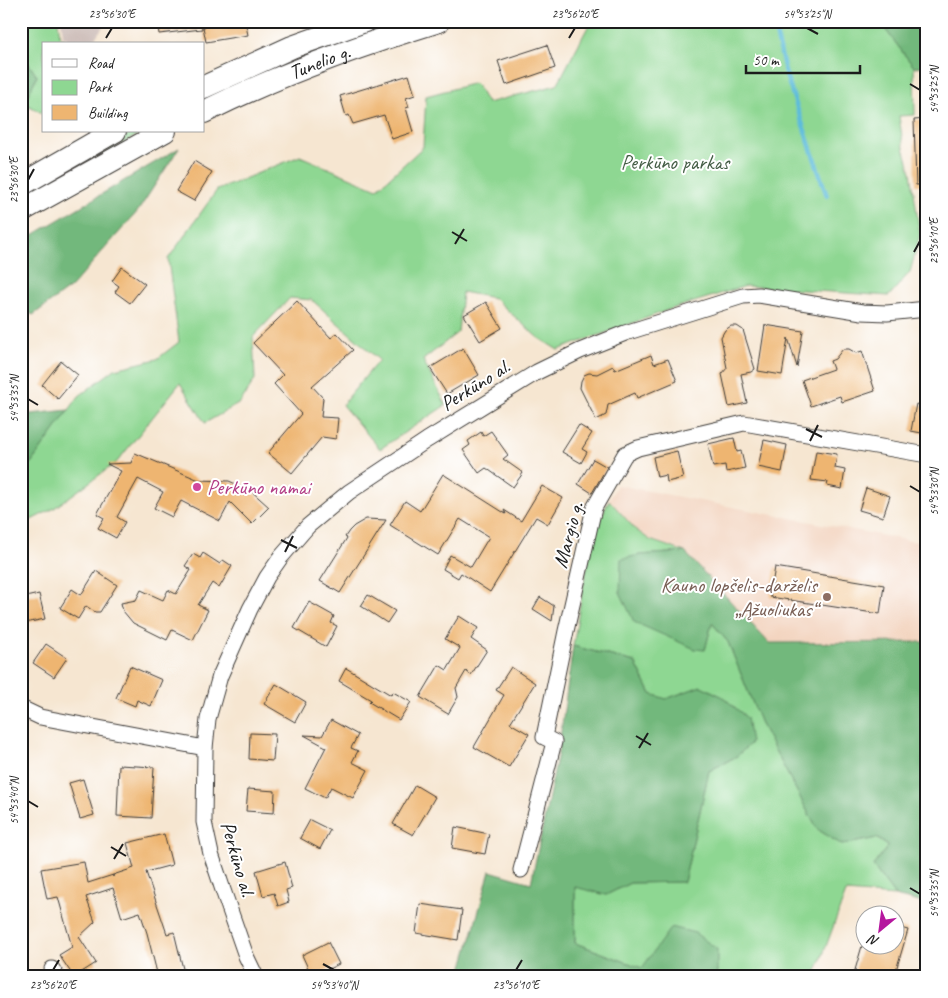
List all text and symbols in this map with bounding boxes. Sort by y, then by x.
text: 23°56'30"E [89,6,137,22]
text: 23°56'20"E [552,6,600,22]
text: 54°53'25"N [783,6,832,22]
street label: Tunelio g. [285,38,354,85]
legend [42,42,205,132]
scale bar [746,42,859,74]
text: 50 m [753,51,780,70]
text: Road [88,54,115,73]
text: 54°53'25"N [926,65,942,114]
text: Park [88,78,113,97]
text: Building [88,104,128,123]
park label: Perkūno parkas [621,149,731,175]
text: 23°56'30"E [6,155,22,203]
text: 23°56'10"E [926,216,942,264]
street label: Perkūno al. [435,353,515,416]
text: 54°53'35"N [6,374,22,423]
text: 54°53'30"N [926,467,942,516]
place label: Perkūno namai [207,474,313,500]
marker: Perkūno namai [191,481,203,493]
street label: Margio g. [547,498,589,571]
place label: Kauno lopšelis-darželis „Ąžuoliukas“ [661,572,821,622]
marker: Kauno lopšelis-darželis „Ąžuoliukas“ [821,591,833,603]
text: 54°53'40"N [6,776,22,825]
street label: Perkūno al. [215,818,261,901]
text: 54°53'35"N [926,869,942,918]
north arrow [856,906,906,956]
text: N [864,930,882,950]
text: 23°56'20"E [30,977,78,993]
text: 54°53'40"N [310,977,359,993]
text: 23°56'10"E [493,977,541,993]

